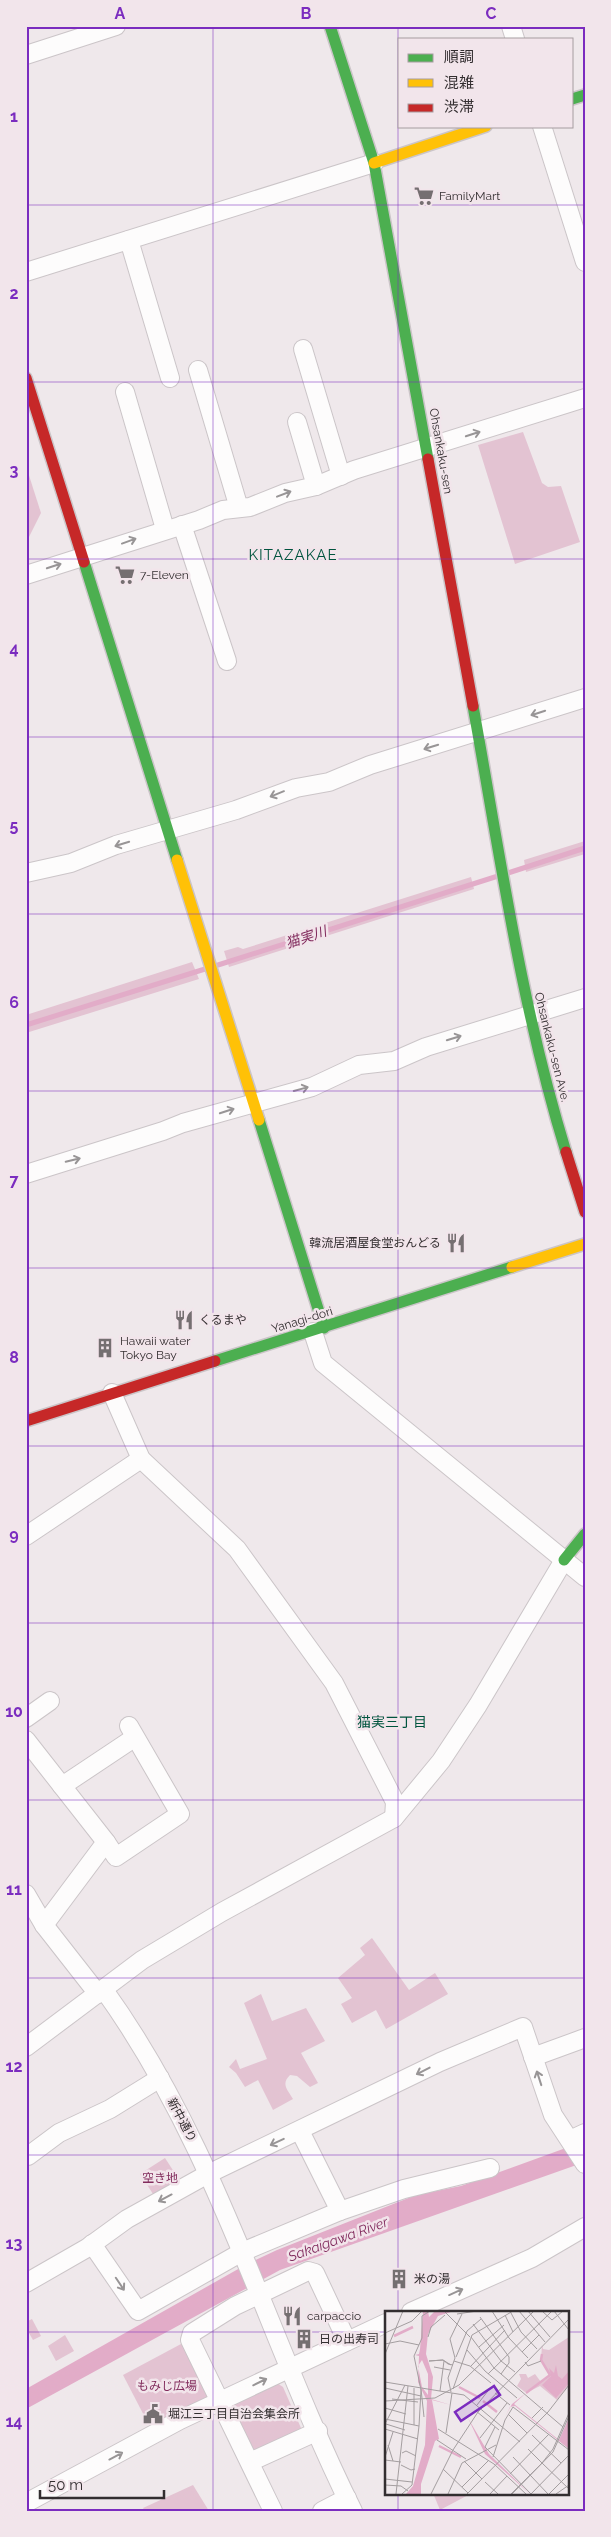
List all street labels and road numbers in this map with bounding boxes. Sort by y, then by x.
street label: Ohsankaku-sen [427,407,455,495]
street label: Ohsankaku-sen Ave. [532,991,572,1103]
street label: Yanagi-dori [270,1304,334,1336]
street label: 新中通り [165,2096,199,2144]

